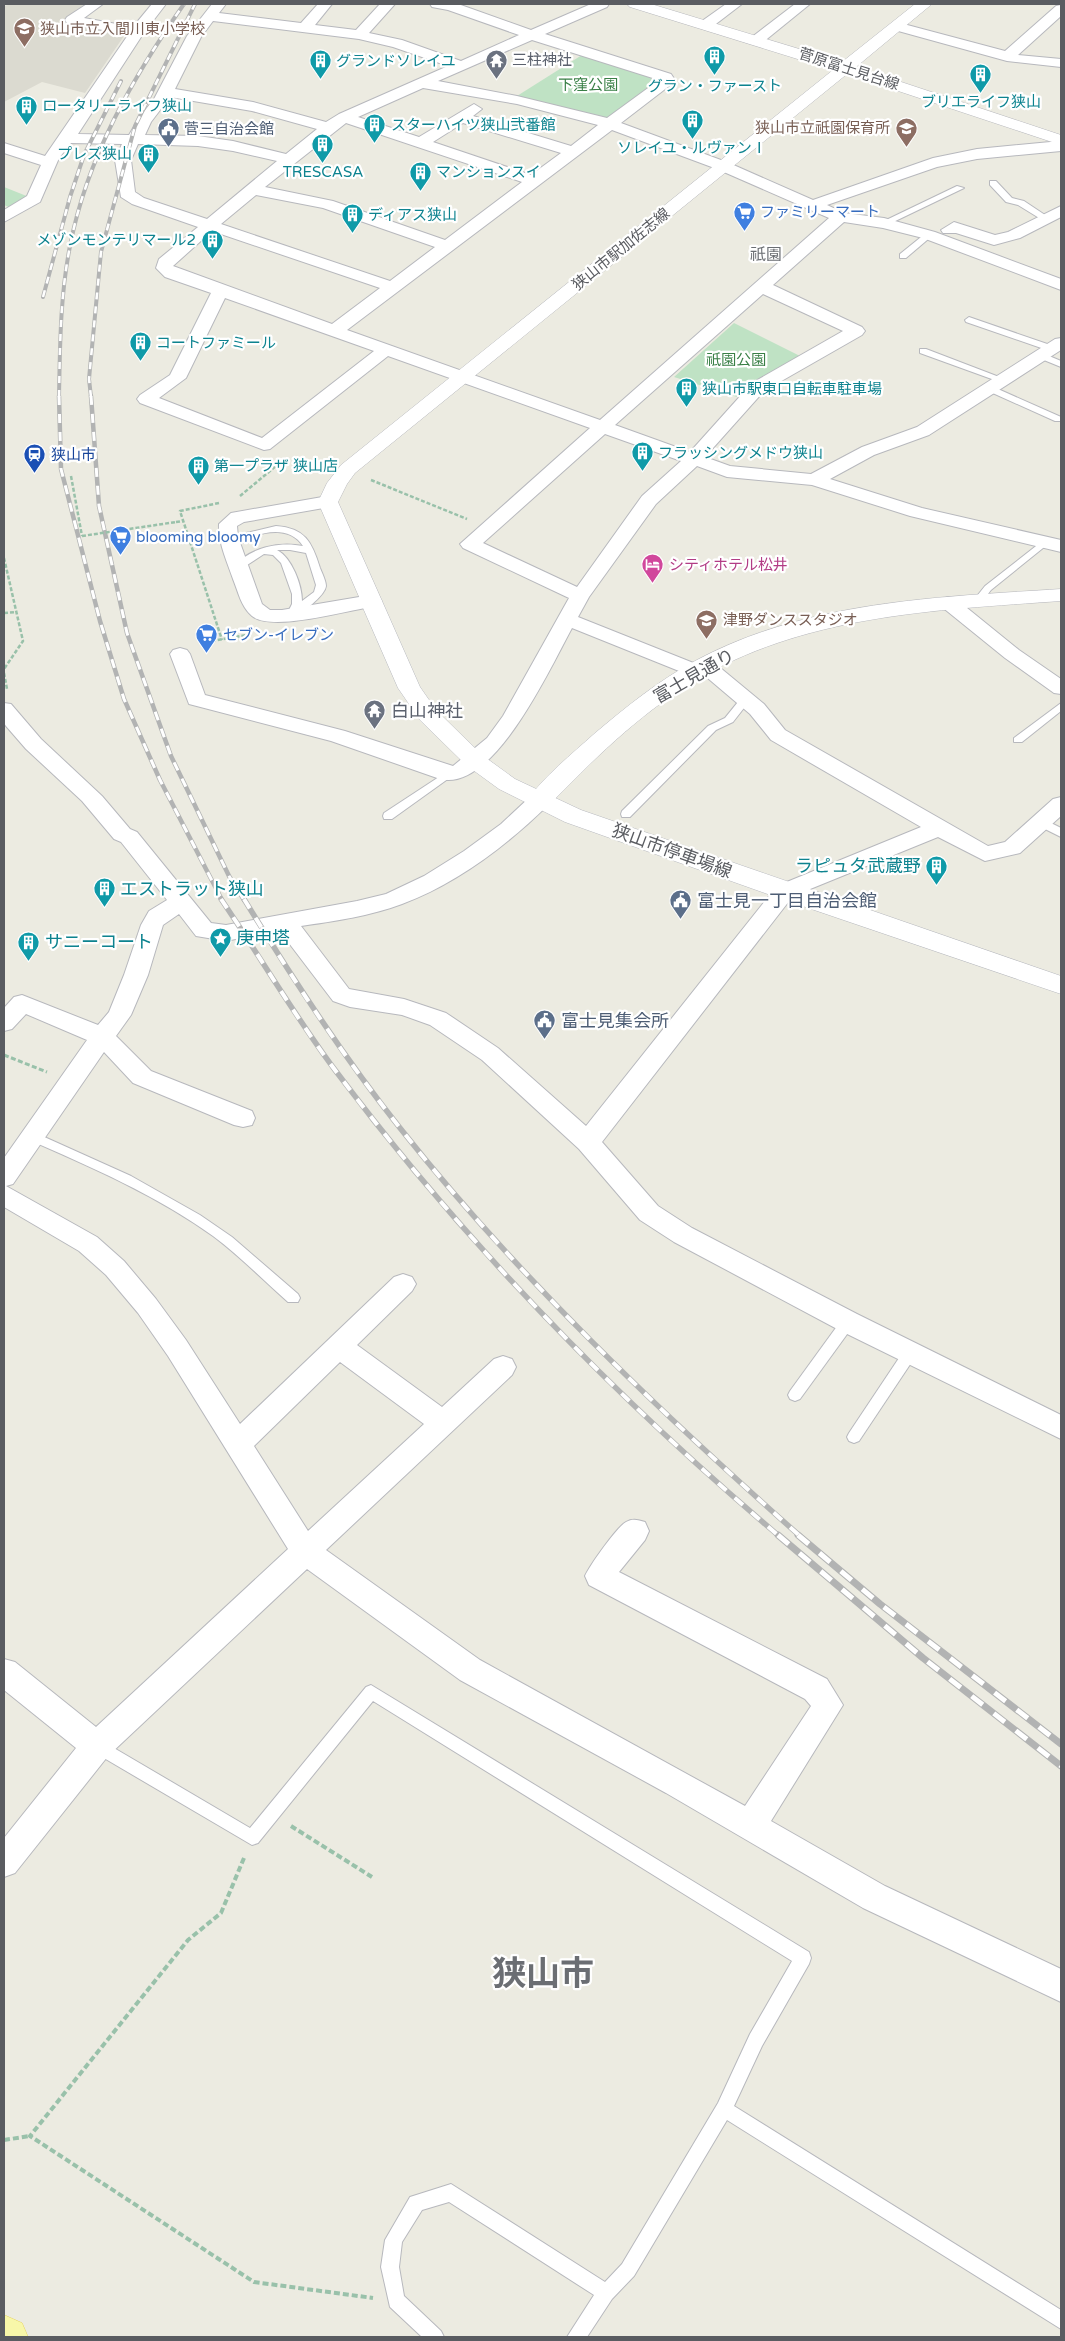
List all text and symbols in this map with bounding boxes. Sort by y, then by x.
school or university icon: 狭山市立入間川東小学校 [12,17,36,48]
place label: 狭山市立入間川東小学校 [40,20,205,38]
street label: 菅原富士見台線 [796,44,902,94]
building icon: グラン・ファースト [703,45,727,76]
temple icon: 三柱神社 [484,48,508,79]
building icon: グランドソレイユ [308,49,332,80]
place label: 三柱神社 [512,51,572,69]
place label: グランドソレイユ [336,52,456,70]
building icon: ブリエライフ狭山 [969,62,993,93]
park label: 下窪公園 [558,76,618,94]
place label: グラン・ファースト [648,77,782,95]
place label: ブリエライフ狭山 [921,93,1041,111]
building icon: ロータリーライフ狭山 [14,94,38,125]
place label: ロータリーライフ狭山 [42,97,192,115]
building icon: ソレイユ・ルヴァンⅠ [680,108,704,139]
building icon: スターハイツ狭山弐番館 [363,113,387,144]
place label: スターハイツ狭山弐番館 [391,116,555,134]
school or university icon: 狭山市立祇園保育所 [894,116,918,147]
public building icon: 菅三自治会館 [156,117,180,148]
place label: 狭山市立祇園保育所 [755,119,890,137]
place label: 菅三自治会館 [184,120,274,138]
building icon: TRESCASA [311,132,335,163]
place label: ソレイユ・ルヴァンⅠ [617,139,767,157]
building icon: プレズ狭山 [136,142,160,173]
place label: プレズ狭山 [57,145,132,163]
building icon: マンションスイ [408,160,432,191]
place label: TRESCASA [283,163,363,181]
place label: マンションスイ [436,163,541,181]
supermarket icon: ファミリーマート [732,200,756,231]
building icon: ディアス狭山 [340,203,364,234]
place label: ファミリーマート [760,203,880,221]
street label: 狭山市駅加佐志線 [569,204,673,294]
place label: ディアス狭山 [368,206,457,224]
building icon: メゾンモンテリマール2 [200,228,224,259]
place label: メゾンモンテリマール2 [37,231,196,249]
district label: 祇園 [750,245,782,265]
building icon: コートファミール [128,331,152,362]
place label: コートファミール [156,334,276,352]
park label: 祇園公園 [706,351,766,369]
building icon: 狭山市駅東口自転車駐車場 [674,377,698,408]
place label: 狭山市駅東口自転車駐車場 [702,380,882,398]
building icon: フラッシングメドウ狭山 [630,441,654,472]
station icon: 狭山市 [23,443,47,474]
place label: フラッシングメドウ狭山 [658,444,823,462]
place label: 狭山市 [51,446,96,464]
building icon: 第一プラザ 狭山店 [186,454,210,485]
place label: 第一プラザ 狭山店 [214,457,338,475]
supermarket icon: blooming bloomy [108,525,132,556]
place label: blooming bloomy [136,528,261,546]
hotel icon: シティホテル松井 [641,553,665,584]
place label: シティホテル松井 [669,556,788,574]
school or university icon: 津野ダンススタジオ [695,608,719,639]
place label: 津野ダンススタジオ [723,611,858,629]
supermarket icon: セブン-イレブン [195,623,219,654]
place label: セブン-イレブン [223,626,334,644]
street label: 富士見通り [650,644,738,708]
temple icon: 白山神社 [363,699,387,730]
place label: 白山神社 [391,700,463,722]
street label: 狭山市停車場線 [609,819,735,883]
building icon: ラピュタ武蔵野 [925,854,949,885]
place label: ラピュタ武蔵野 [795,855,921,877]
building icon: エストラット狭山 [92,877,116,908]
place label: エストラット狭山 [120,878,264,900]
public building icon: 富士見一丁目自治会館 [669,889,693,920]
place label: 富士見一丁目自治会館 [697,890,877,912]
place icon: 庚申塔 [208,926,232,957]
place label: 庚申塔 [236,927,290,949]
building icon: サニーコート [17,930,41,961]
place label: サニーコート [45,931,153,953]
public building icon: 富士見集会所 [533,1009,557,1040]
place label: 富士見集会所 [561,1010,669,1032]
district label: 狭山市 [492,1954,594,1995]

